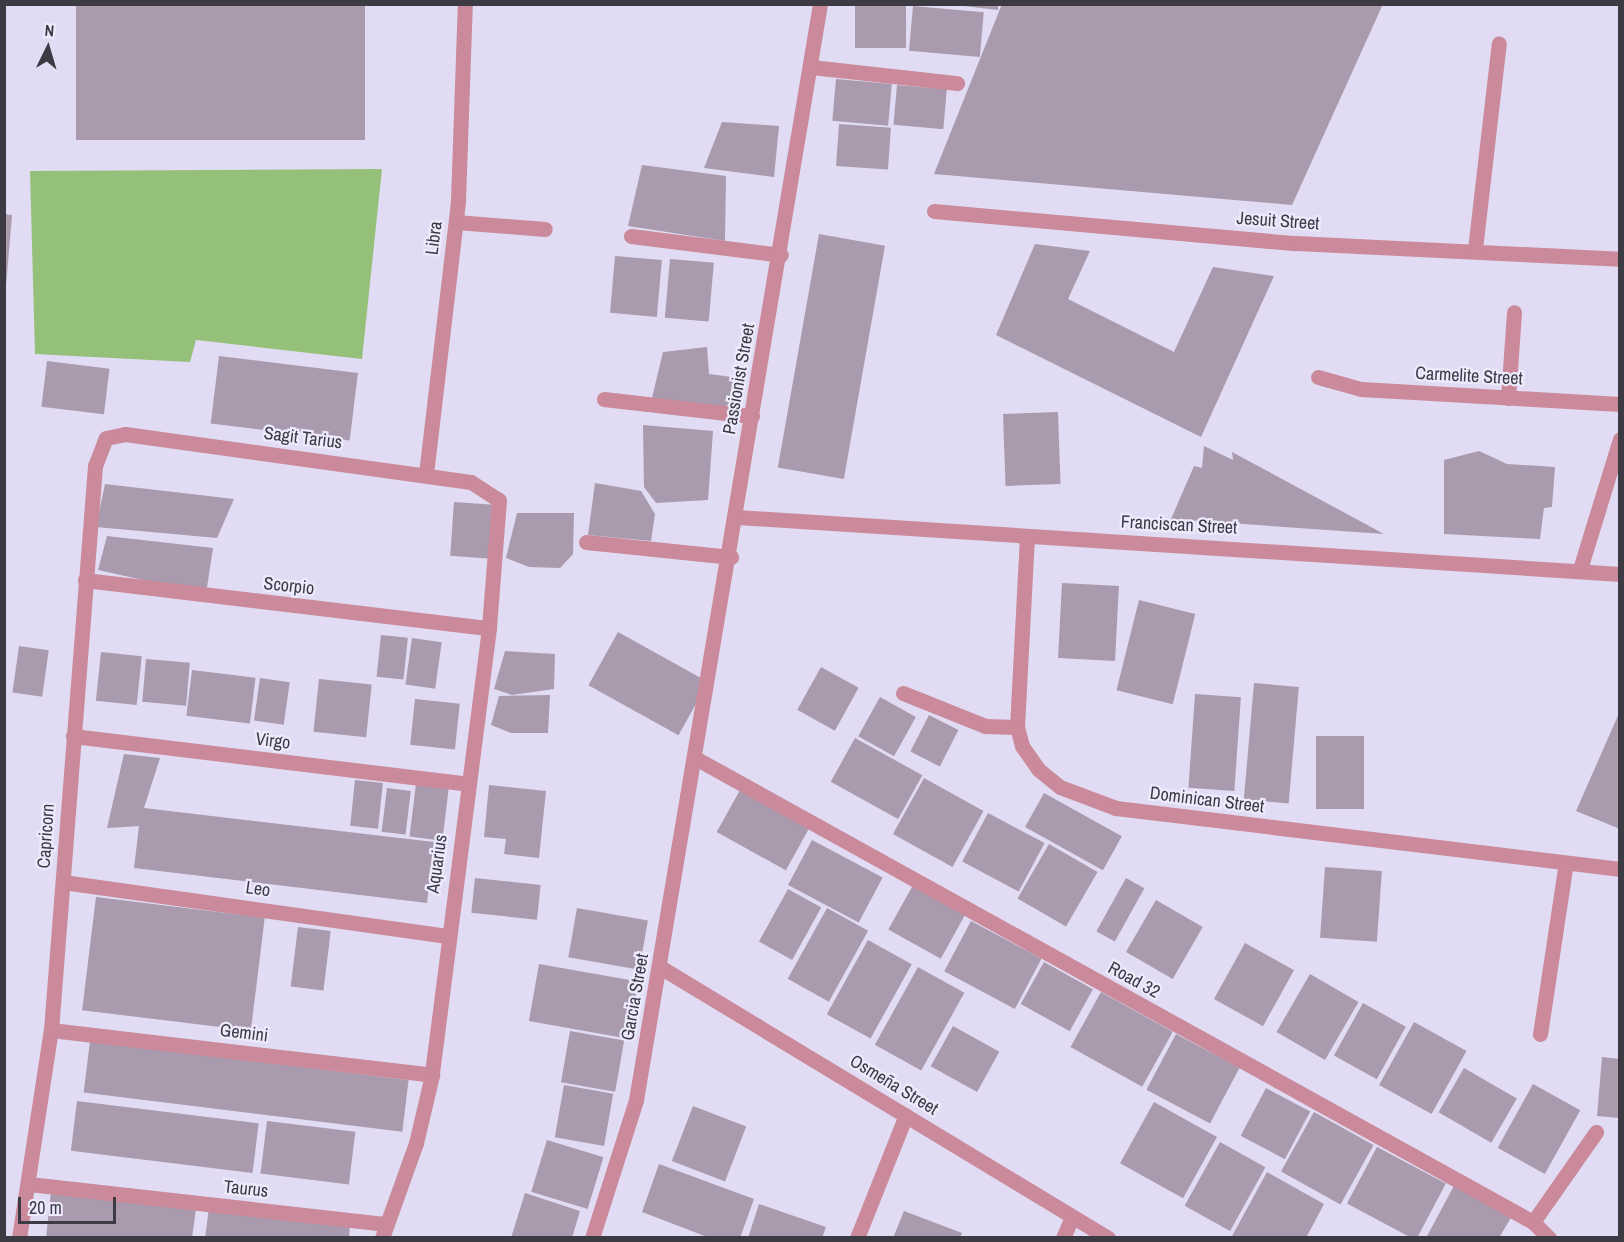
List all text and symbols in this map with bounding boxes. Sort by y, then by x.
north arrow [18,18,78,78]
text: N [44,19,55,41]
street label: Jesuit Street [1236,207,1320,235]
street label: Libra [421,220,447,256]
street label: Passionist Street [719,322,759,436]
street label: Carmelite Street [1415,362,1523,390]
street label: Sagit Tarius [262,422,344,454]
street label: Franciscan Street [1120,511,1238,539]
street label: Scorpio [263,573,315,599]
street label: Virgo [254,728,292,754]
street label: Dominican Street [1149,782,1265,818]
street label: Capricorn [33,803,59,869]
street label: Aquarius [422,833,452,895]
street label: Leo [244,877,272,901]
street label: Garcia Street [617,952,653,1042]
street label: Road 32 [1104,957,1164,1003]
street label: Gemini [219,1019,269,1047]
street label: Osmeña Street [846,1050,942,1120]
street label: Taurus [223,1176,269,1202]
scale bar [21,1185,118,1223]
text: 20 m [29,1195,62,1220]

